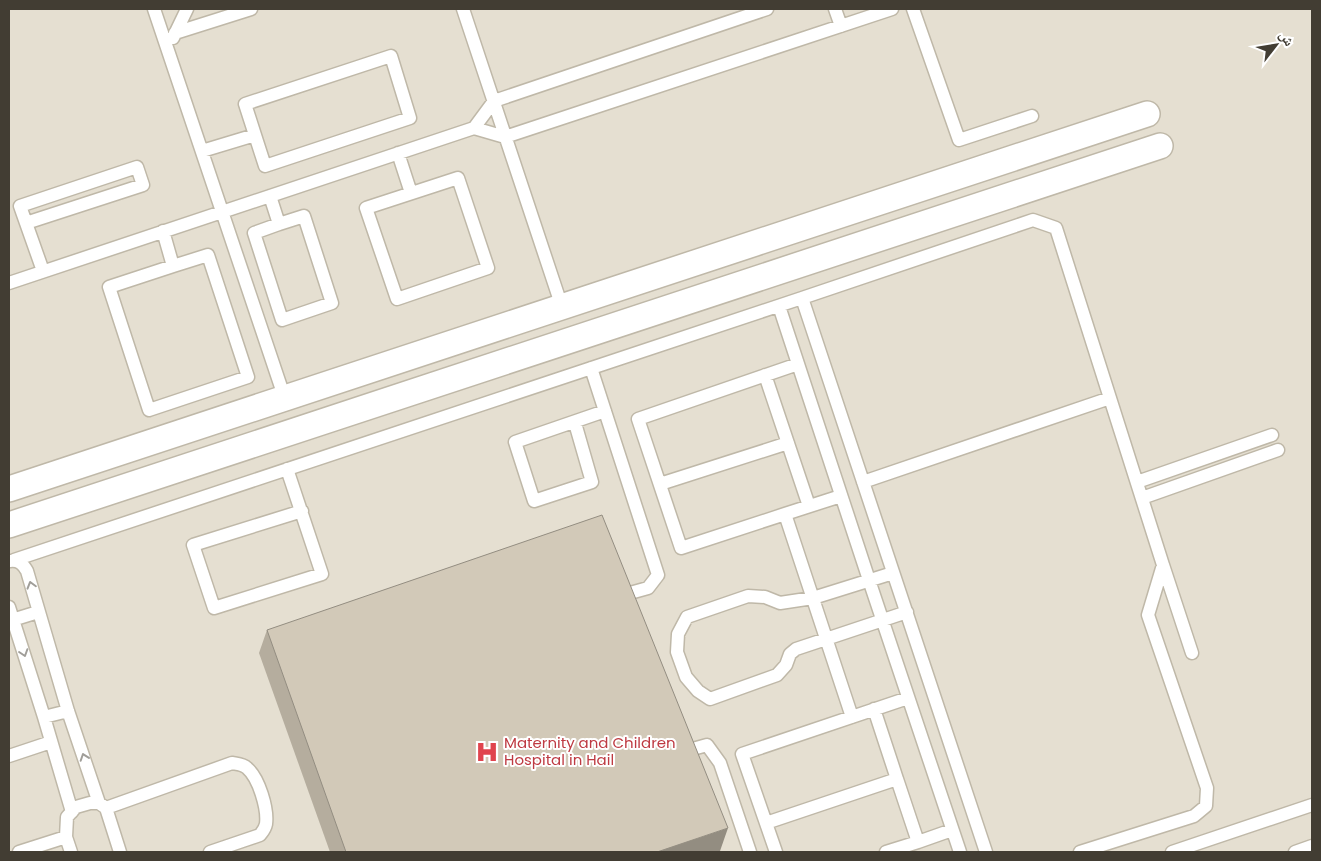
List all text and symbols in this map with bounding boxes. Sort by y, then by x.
north arrow [1251,20,1301,70]
text: ش [1275,27,1300,50]
one-way arrow [26,582,36,590]
one-way arrow [18,649,28,657]
place label: Maternity and Children Hospital in Hail [504,732,676,770]
hospital icon: Maternity and Children Hospital in Hail [474,739,500,765]
one-way arrow [80,753,90,762]

